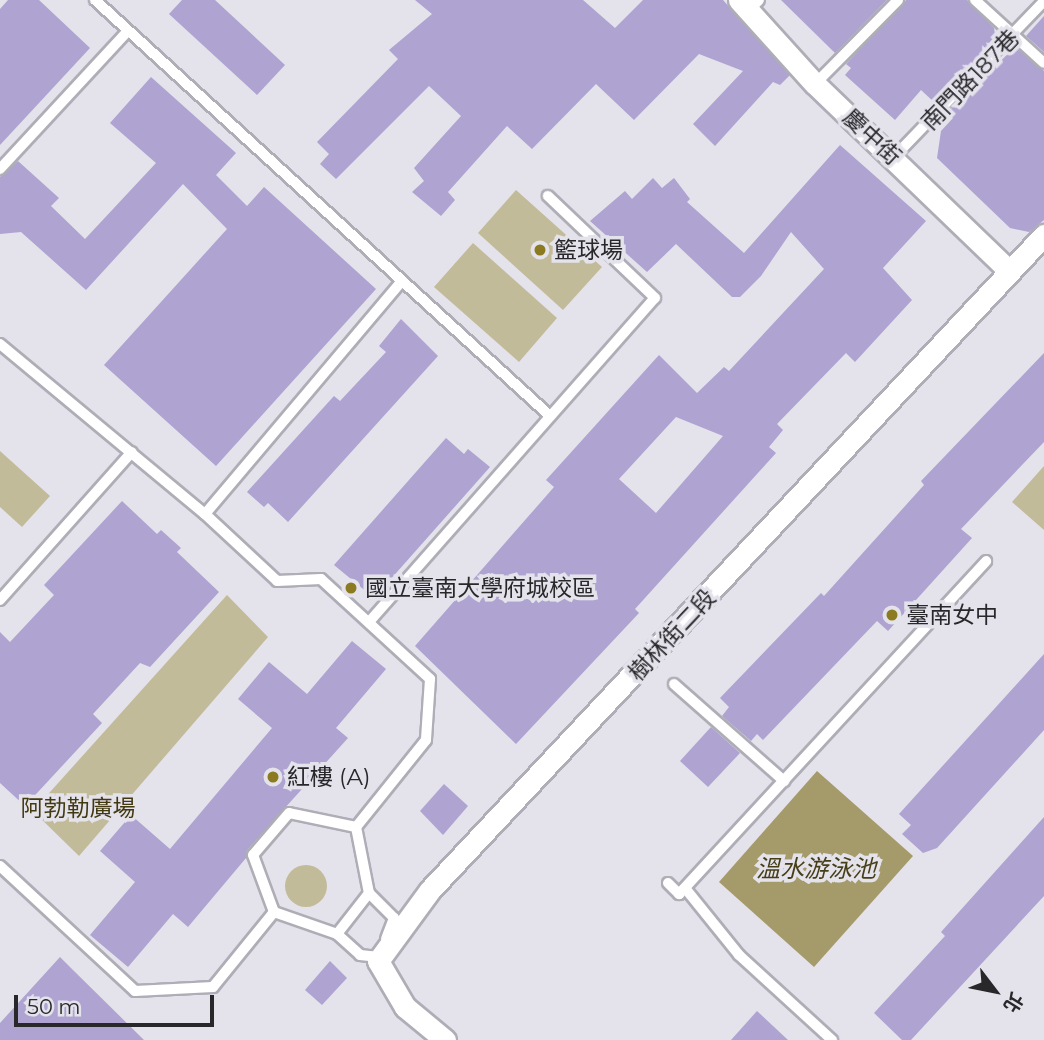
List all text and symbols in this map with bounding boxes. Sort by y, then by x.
street label: 南門路187巷 [915,24,1025,136]
street label: 慶中街 [837,103,907,171]
place label: 籃球場 [554,236,623,264]
marker: 籃球場 [532,242,548,258]
place label: 國立臺南大學府城校區 [365,574,595,602]
marker: 國立臺南大學府城校區 [343,580,359,596]
street label: 樹林街二段 [623,584,721,686]
place label: 臺南女中 [906,601,998,629]
marker: 臺南女中 [884,607,900,623]
place label: 紅樓 (A) [287,763,371,791]
marker: 紅樓 (A) [265,769,281,785]
park label: 阿勃勒廣場 [21,794,135,822]
water label: 溫水游泳池 [756,855,876,883]
north arrow [960,956,1030,1026]
scale bar [18,981,217,1025]
text: 北 [998,988,1028,1017]
text: 50 m [27,994,81,1019]

